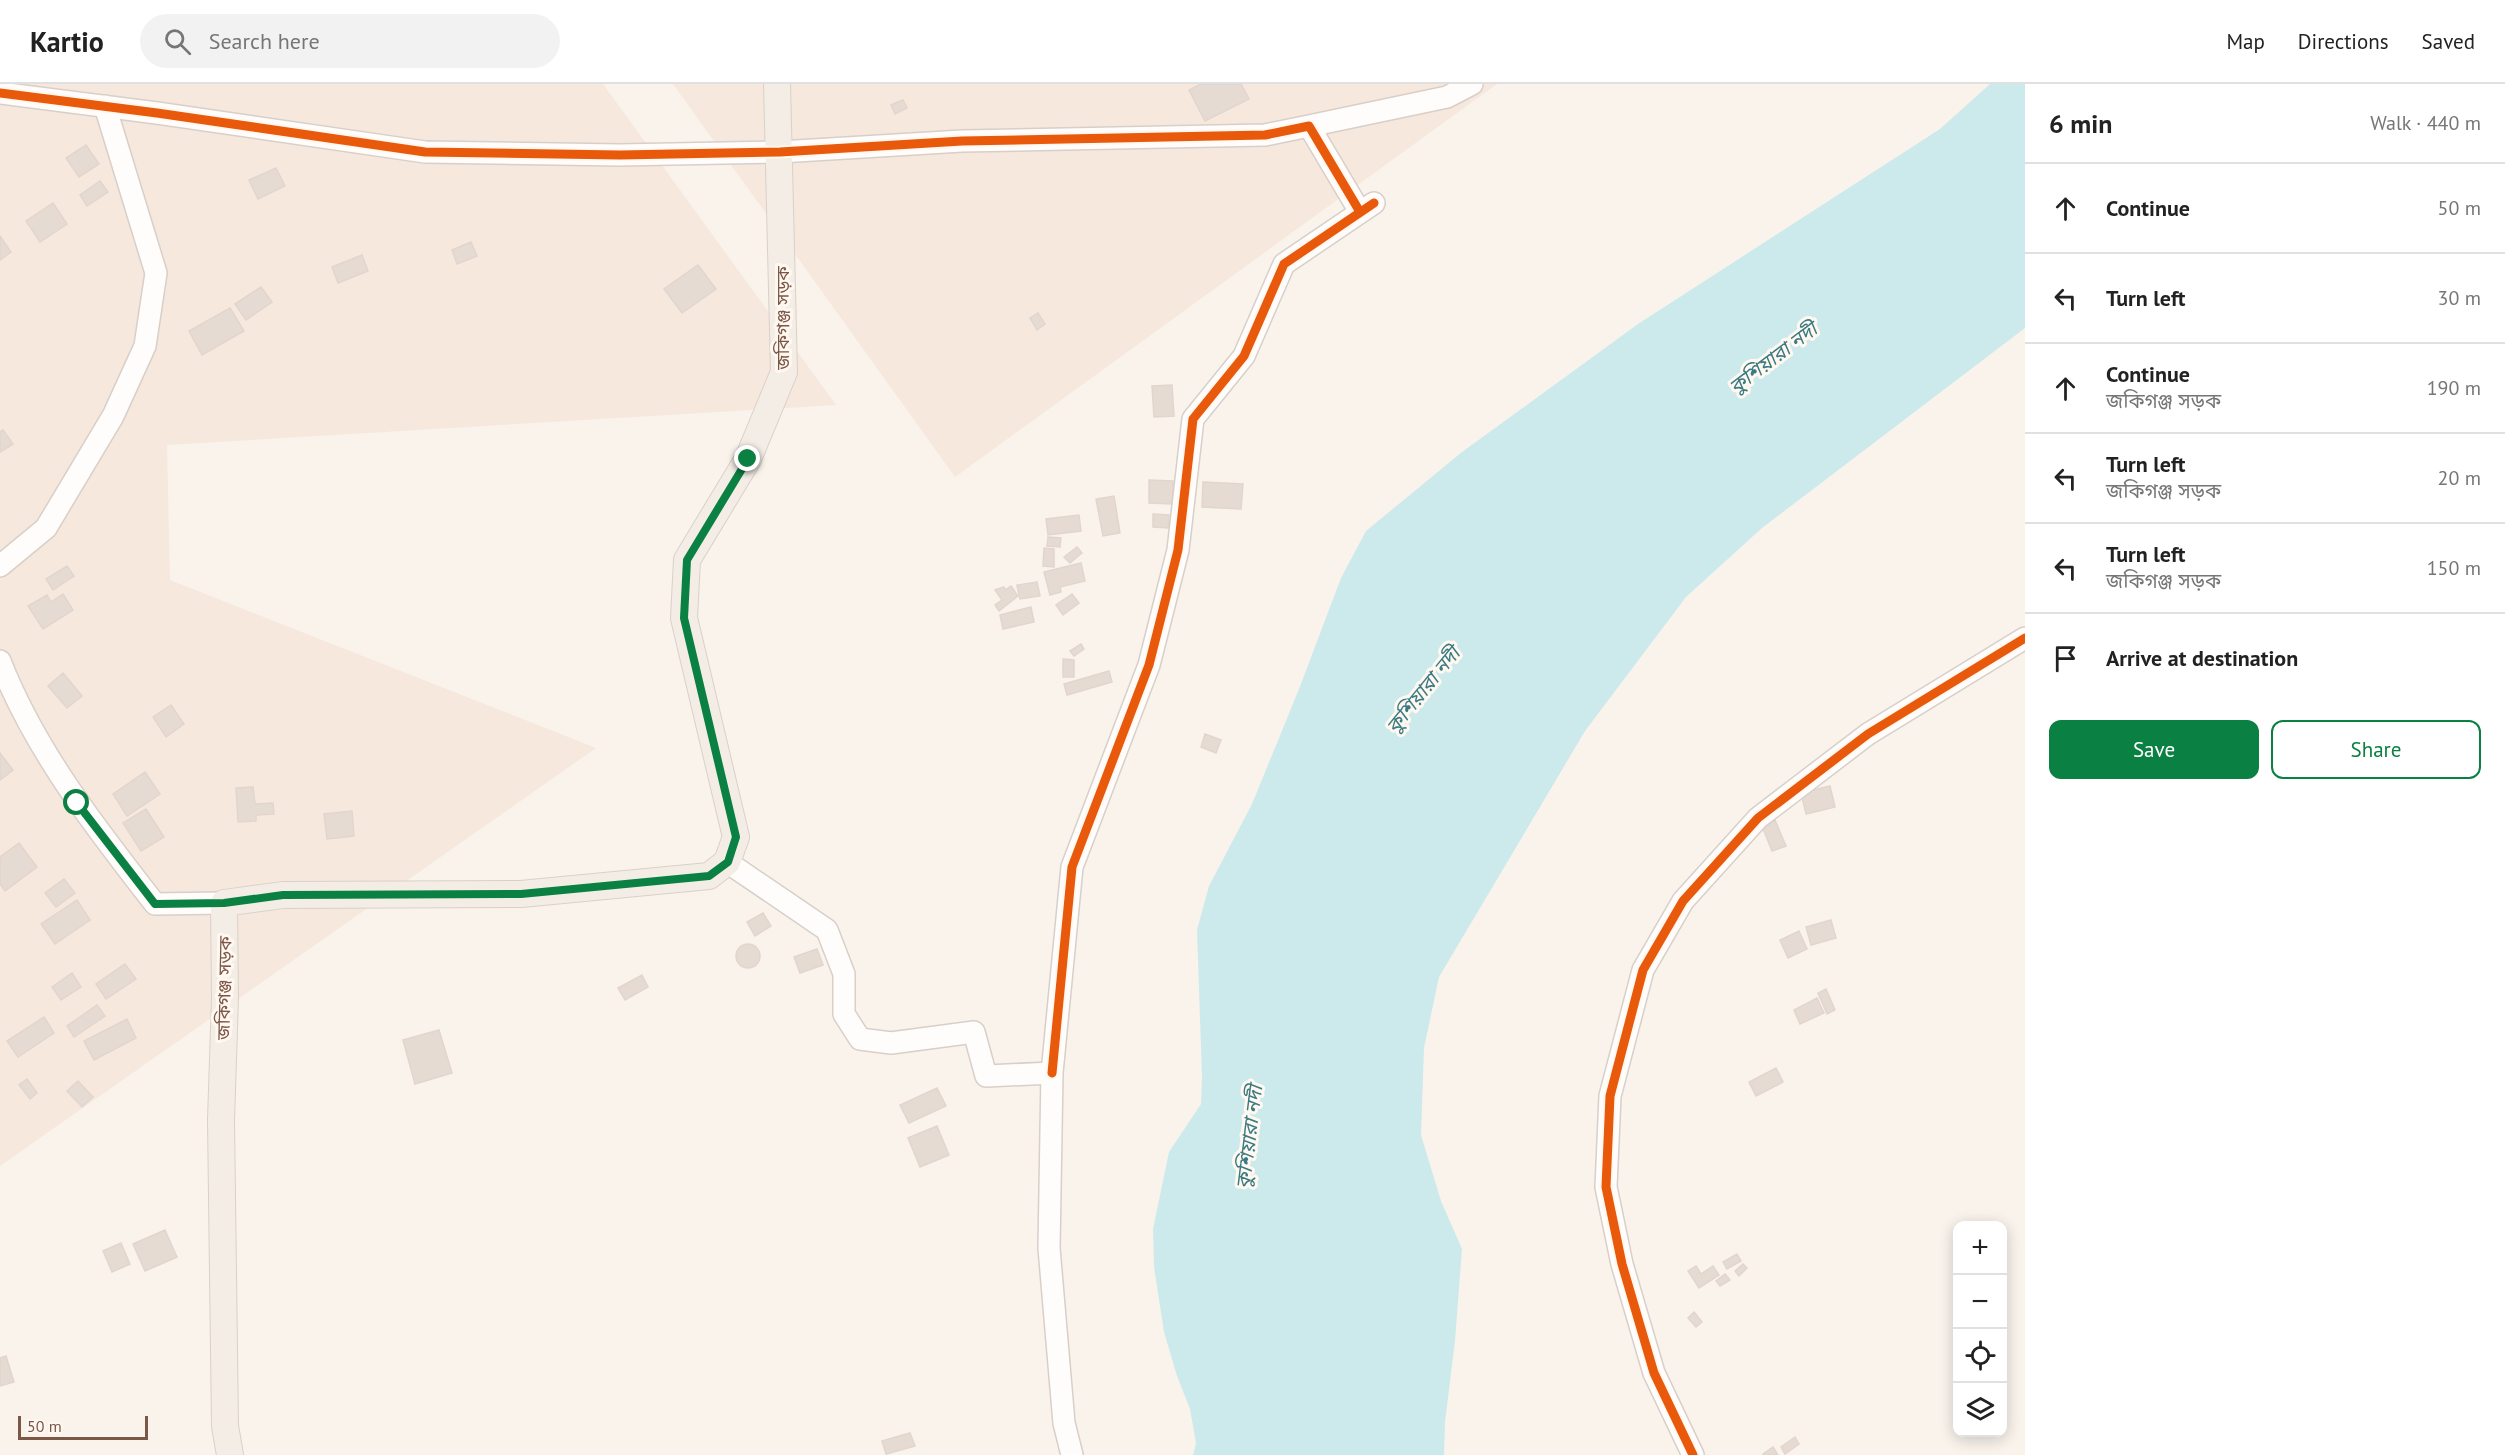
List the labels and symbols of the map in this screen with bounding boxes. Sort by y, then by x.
street label: জকিগঞ্জ সড়ক [771,266,794,371]
water label: কুশিয়ারা নদী [1724,314,1825,400]
route end [734,445,760,471]
water label: কুশিয়ারা নদী [1380,639,1468,739]
route start [63,789,89,815]
street label: জকিগঞ্জ সড়ক [212,936,236,1041]
water label: কুশিয়ারা নদী [1230,1080,1269,1190]
scale bar [18,1413,148,1440]

